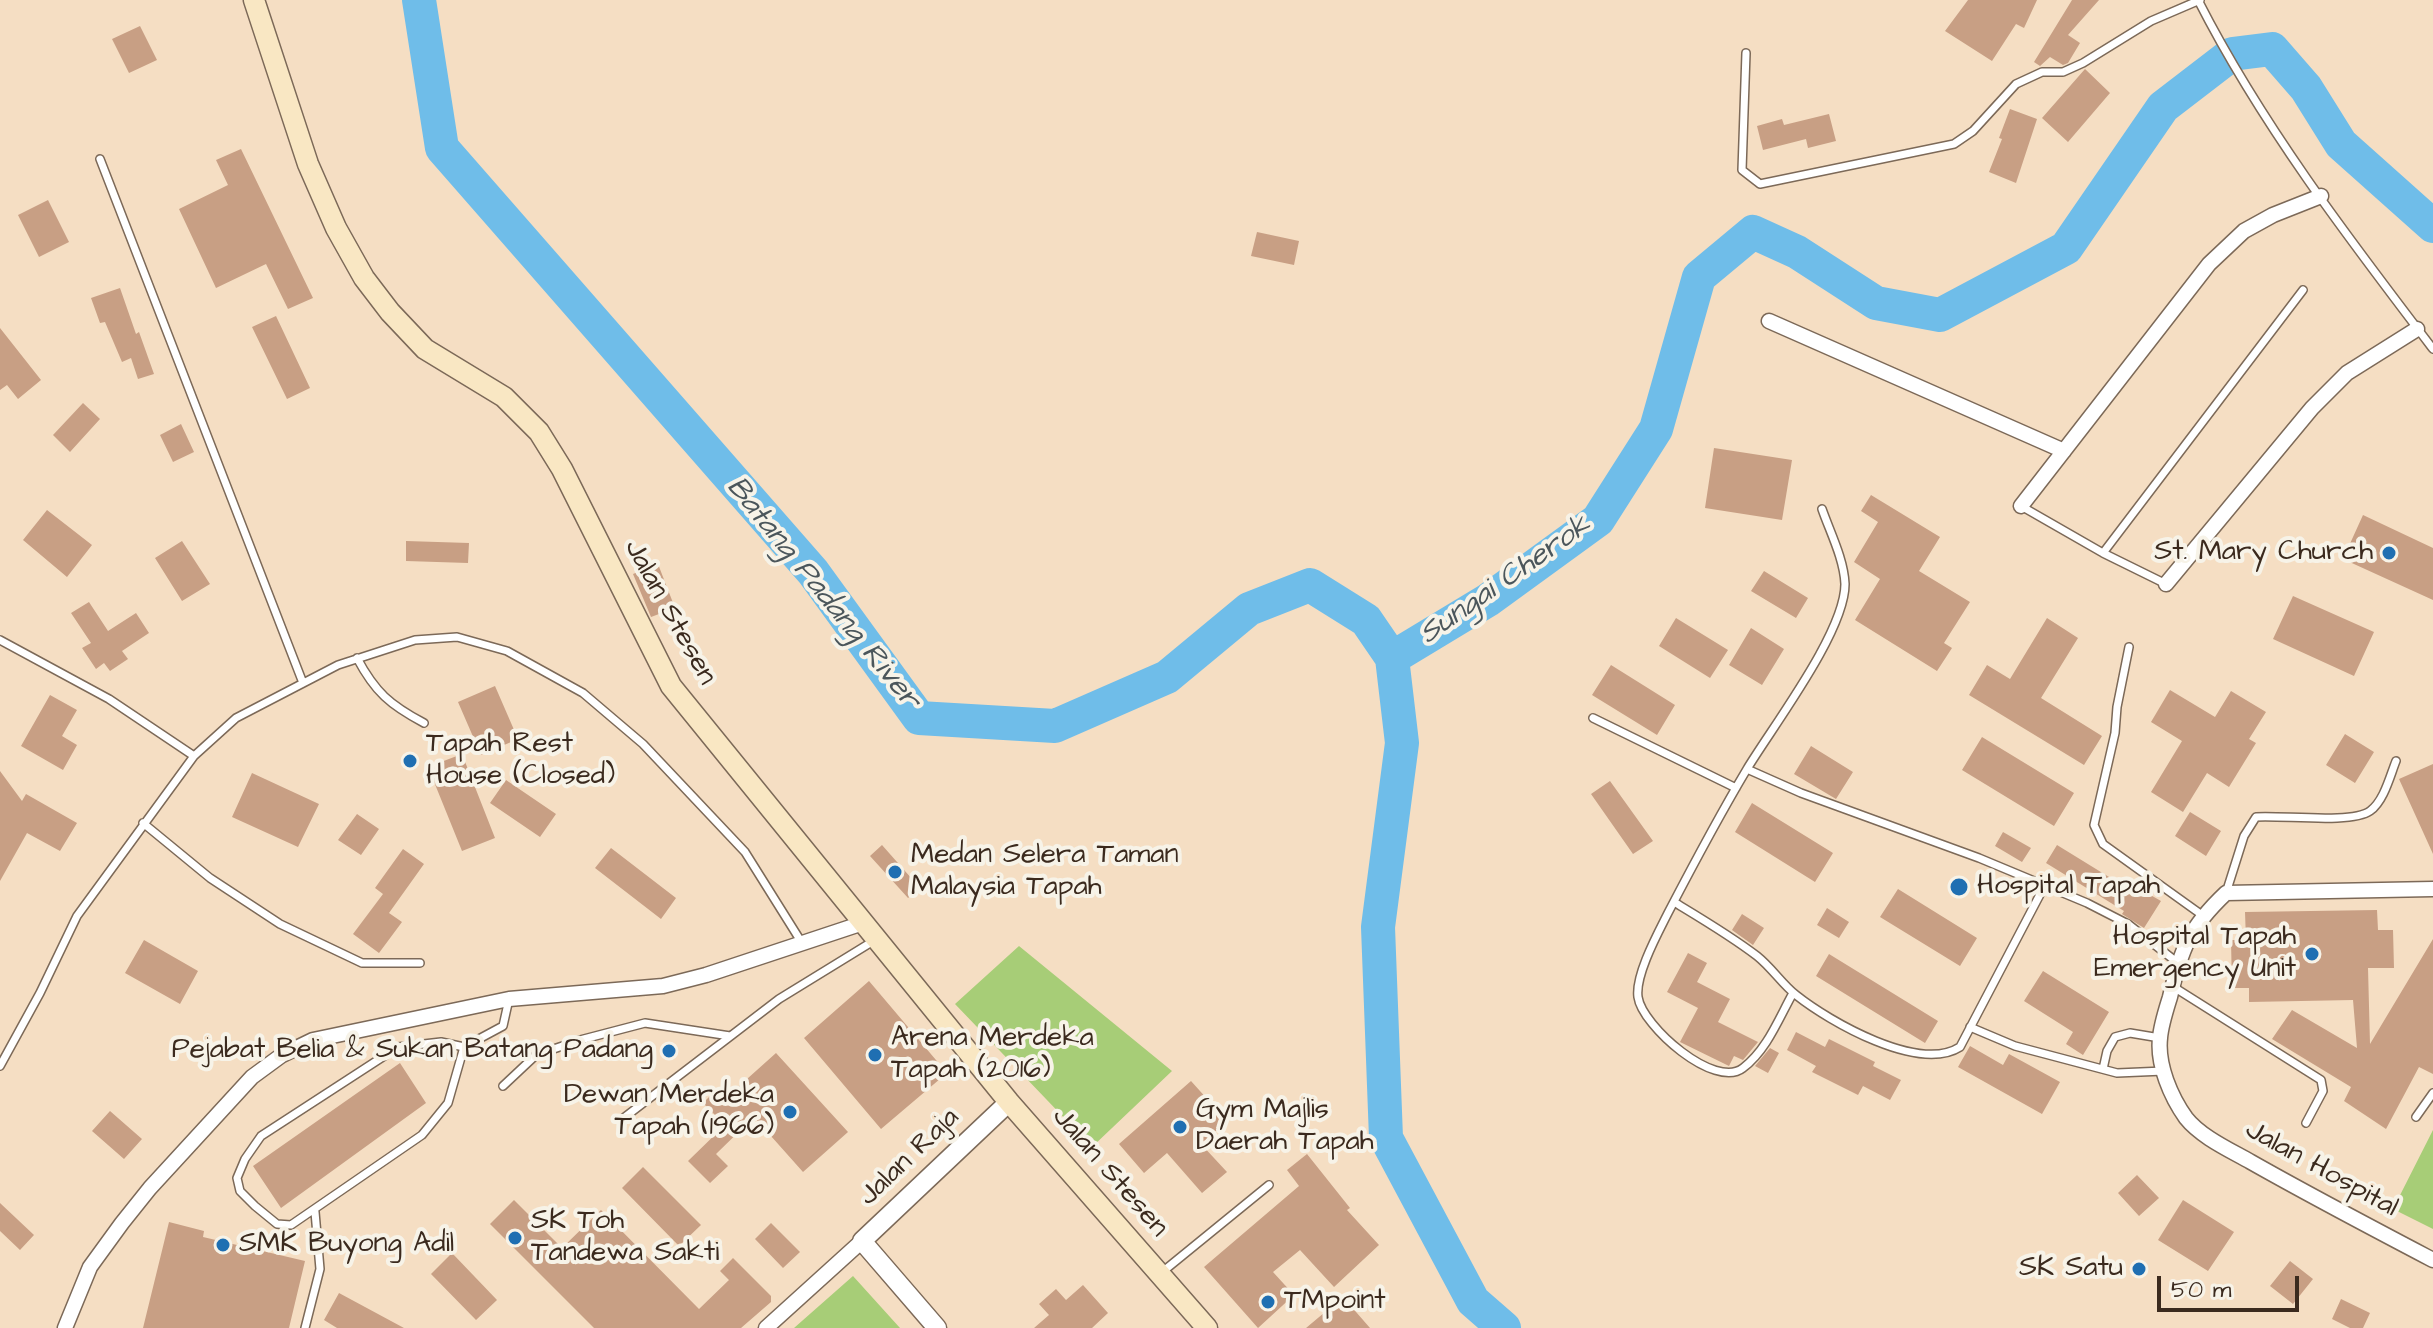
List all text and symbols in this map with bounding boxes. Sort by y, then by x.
water label: Batang Padang River [717,471,927,717]
water label: Sungai Cherok [1413,509,1599,653]
street label: Jalan Stesen [615,535,723,691]
place label: St. Mary Church [2154,536,2373,570]
marker: St. Mary Church [2380,544,2398,562]
place label: Tapah Rest House (Closed) [426,728,615,794]
marker: Tapah Rest House (Closed) [401,752,419,770]
place label: Medan Selera Taman Malaysia Tapah [911,839,1178,905]
marker: Medan Selera Taman Malaysia Tapah [886,863,904,881]
place label: Hospital Tapah [1977,870,2160,904]
marker: Hospital Tapah [1948,876,1970,898]
place label: Hospital Tapah Emergency Unit [2094,921,2296,987]
marker: Hospital Tapah Emergency Unit [2303,945,2321,963]
place label: Arena Merdeka Tapah (2016) [891,1022,1094,1088]
place label: Pejabat Belia & Sukan Batang Padang [172,1034,653,1068]
marker: Pejabat Belia & Sukan Batang Padang [660,1042,678,1060]
marker: Arena Merdeka Tapah (2016) [866,1046,884,1064]
place label: Dewan Merdeka Tapah (1966) [564,1079,774,1145]
place label: Gym Majlis Daerah Tapah [1196,1094,1374,1160]
street label: Jalan Stesen [1044,1101,1174,1245]
street label: Jalan Raja [853,1102,967,1214]
marker: Dewan Merdeka Tapah (1966) [781,1103,799,1121]
street label: Jalan Hospital [2239,1114,2403,1226]
marker: Gym Majlis Daerah Tapah [1171,1118,1189,1136]
place label: SK Toh Tandewa Sakti [531,1205,719,1271]
place label: SMK Buyong Adil [239,1228,454,1262]
marker: SK Toh Tandewa Sakti [506,1229,524,1247]
marker: SMK Buyong Adil [214,1236,232,1254]
place label: SK Satu [2019,1252,2123,1286]
marker: SK Satu [2130,1260,2148,1278]
scale bar [2161,1260,2303,1310]
text: 50 m [2171,1273,2231,1307]
place label: TMpoint [1284,1285,1386,1319]
marker: TMpoint [1259,1293,1277,1311]

